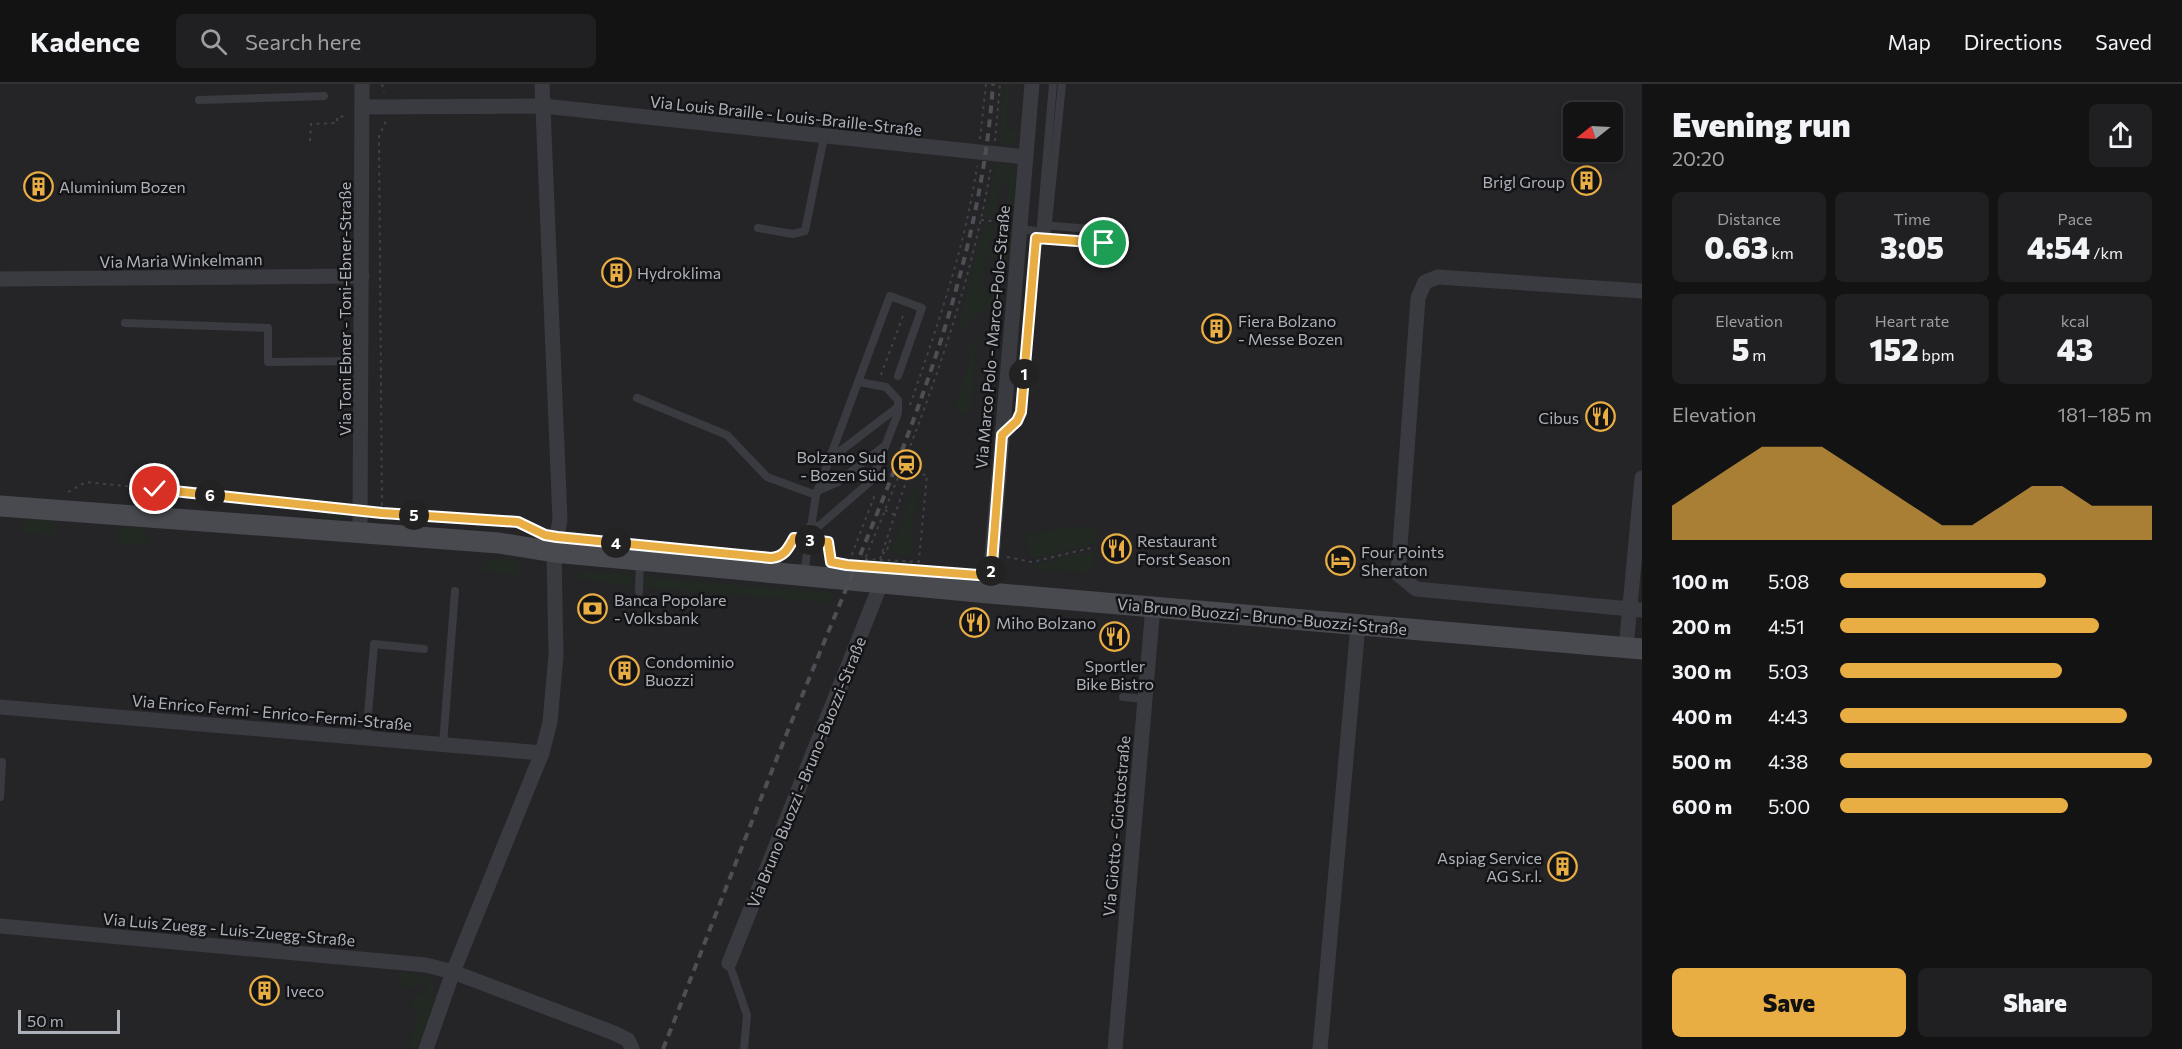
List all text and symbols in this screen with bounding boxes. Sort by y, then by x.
search box [176,14,596,68]
text: Kadence [30,24,140,58]
icon: search [197,25,230,58]
text: Search here [245,28,361,55]
text: Map [1888,29,1931,54]
text: Directions [1964,29,2062,54]
text: Saved [2095,29,2152,54]
street label: Via Louis Braille - Louis-Braille-Straße [649,91,923,139]
north arrow [1563,102,1623,162]
map controls [1563,102,1623,162]
text: Evening run [1672,103,1851,144]
button: share [2089,104,2152,167]
text: 20:20 [1672,146,1725,170]
building icon: Brigl Group [1570,165,1602,197]
building icon: Aluminium Bozen [22,170,54,202]
place label: Brigl Group [1483,172,1565,191]
place label: Aluminium Bozen [59,177,186,196]
street label: Via Toni Ebner - Toni-Ebner-Straße [335,182,354,436]
street label: Via Marco Polo - Marco-Polo-Straße [971,204,1013,470]
text: Distance [1717,209,1781,228]
text: Time [1894,209,1930,228]
text: Pace [2058,209,2092,228]
pin [1078,217,1129,268]
icon: arrive [1087,226,1120,259]
text: 0.63 [1704,228,1768,265]
text: 3:05 [1880,228,1944,265]
text: 4:54 [2027,228,2090,265]
text: km [1768,243,1794,262]
text: /km [2090,243,2123,262]
street label: Via Maria Winkelmann [99,249,263,271]
building icon: Hydroklima [600,256,632,288]
place label: Hydroklima [637,263,721,282]
place label: Fiera Bolzano - Messe Bozen [1238,311,1343,348]
text: Elevation [1715,311,1783,330]
text: Heart rate [1875,311,1949,330]
text: kcal [2061,311,2089,330]
building icon: Fiera Bolzano - Messe Bozen [1201,313,1233,345]
text: 5 [1732,330,1749,367]
text: 152 [1870,330,1919,367]
text: 43 [2057,330,2093,367]
text: m [1749,345,1766,364]
text: bpm [1919,345,1954,364]
pin: 1 [1009,359,1039,389]
text: 1 [1020,364,1028,383]
restaurant icon: Cibus [1584,401,1616,433]
text: Elevation [1672,402,1757,426]
text: 181–185 m [2058,402,2152,426]
place label: Cibus [1538,408,1579,427]
place label: Bolzano Sud - Bozen Süd [796,447,886,484]
station icon: Bolzano Sud - Bozen Süd [891,449,923,481]
pin [129,463,180,514]
icon: check [138,472,171,505]
pin: 6 [195,480,225,510]
text: 6 [205,485,215,504]
pin: 5 [399,500,429,530]
text: 5 [409,505,419,524]
pin: 3 [795,525,825,555]
pin: 4 [601,528,631,558]
text: 3 [805,530,815,549]
place label: Restaurant Forst Season [1137,531,1231,568]
text: 4 [611,533,621,552]
restaurant icon: Restaurant Forst Season [1100,533,1132,565]
place label: Four Points Sheraton [1361,542,1444,579]
hotel icon: Four Points Sheraton [1324,544,1356,576]
pin: 2 [976,556,1006,586]
text: 2 [986,561,996,580]
text: 100 m [1672,569,1729,593]
text: 5:08 [1768,569,1809,593]
place label: Banca Popolare - Volksbank [614,590,727,627]
bank icon: Banca Popolare - Volksbank [577,592,609,624]
street label: Via Bruno Buozzi - Bruno-Buozzi-Straße [1116,594,1408,638]
restaurant icon: Miho Bolzano [959,606,991,638]
place label: Miho Bolzano [996,613,1096,632]
text: 200 m [1672,614,1731,638]
text: 4:51 [1768,614,1805,638]
restaurant icon: Sportler Bike Bistro [1099,621,1131,653]
street label: Via Bruno Buozzi - Bruno-Buozzi-Straße [743,634,869,910]
place label: Condominio Buozzi [645,652,734,689]
building icon: Condominio Buozzi [608,654,640,686]
place label: Sportler Bike Bistro [1076,656,1154,693]
text: 300 m [1672,659,1732,683]
text: 5:03 [1768,659,1809,683]
street label: Via Enrico Fermi - Enrico-Fermi-Straße [131,690,413,734]
text: 400 m [1672,704,1732,728]
text: 4:43 [1768,704,1808,728]
street label: Via Giotto - Giottostraße [1099,735,1133,917]
text: 500 m [1672,749,1732,773]
text: 4:38 [1768,749,1808,773]
text: 600 m [1672,794,1732,818]
text: 5:00 [1768,794,1810,818]
place label: Aspiag Service AG S.r.l. [1437,848,1542,885]
building icon: Aspiag Service AG S.r.l. [1547,850,1579,882]
street label: Via Luis Zuegg - Luis-Zuegg-Straße [102,908,356,950]
button: Save [1672,968,1906,1037]
button: Share [1918,968,2152,1037]
building icon: Iveco [249,974,281,1006]
place label: Iveco [286,981,324,1000]
scale bar [18,1007,120,1034]
text: 50 m [27,1011,64,1030]

